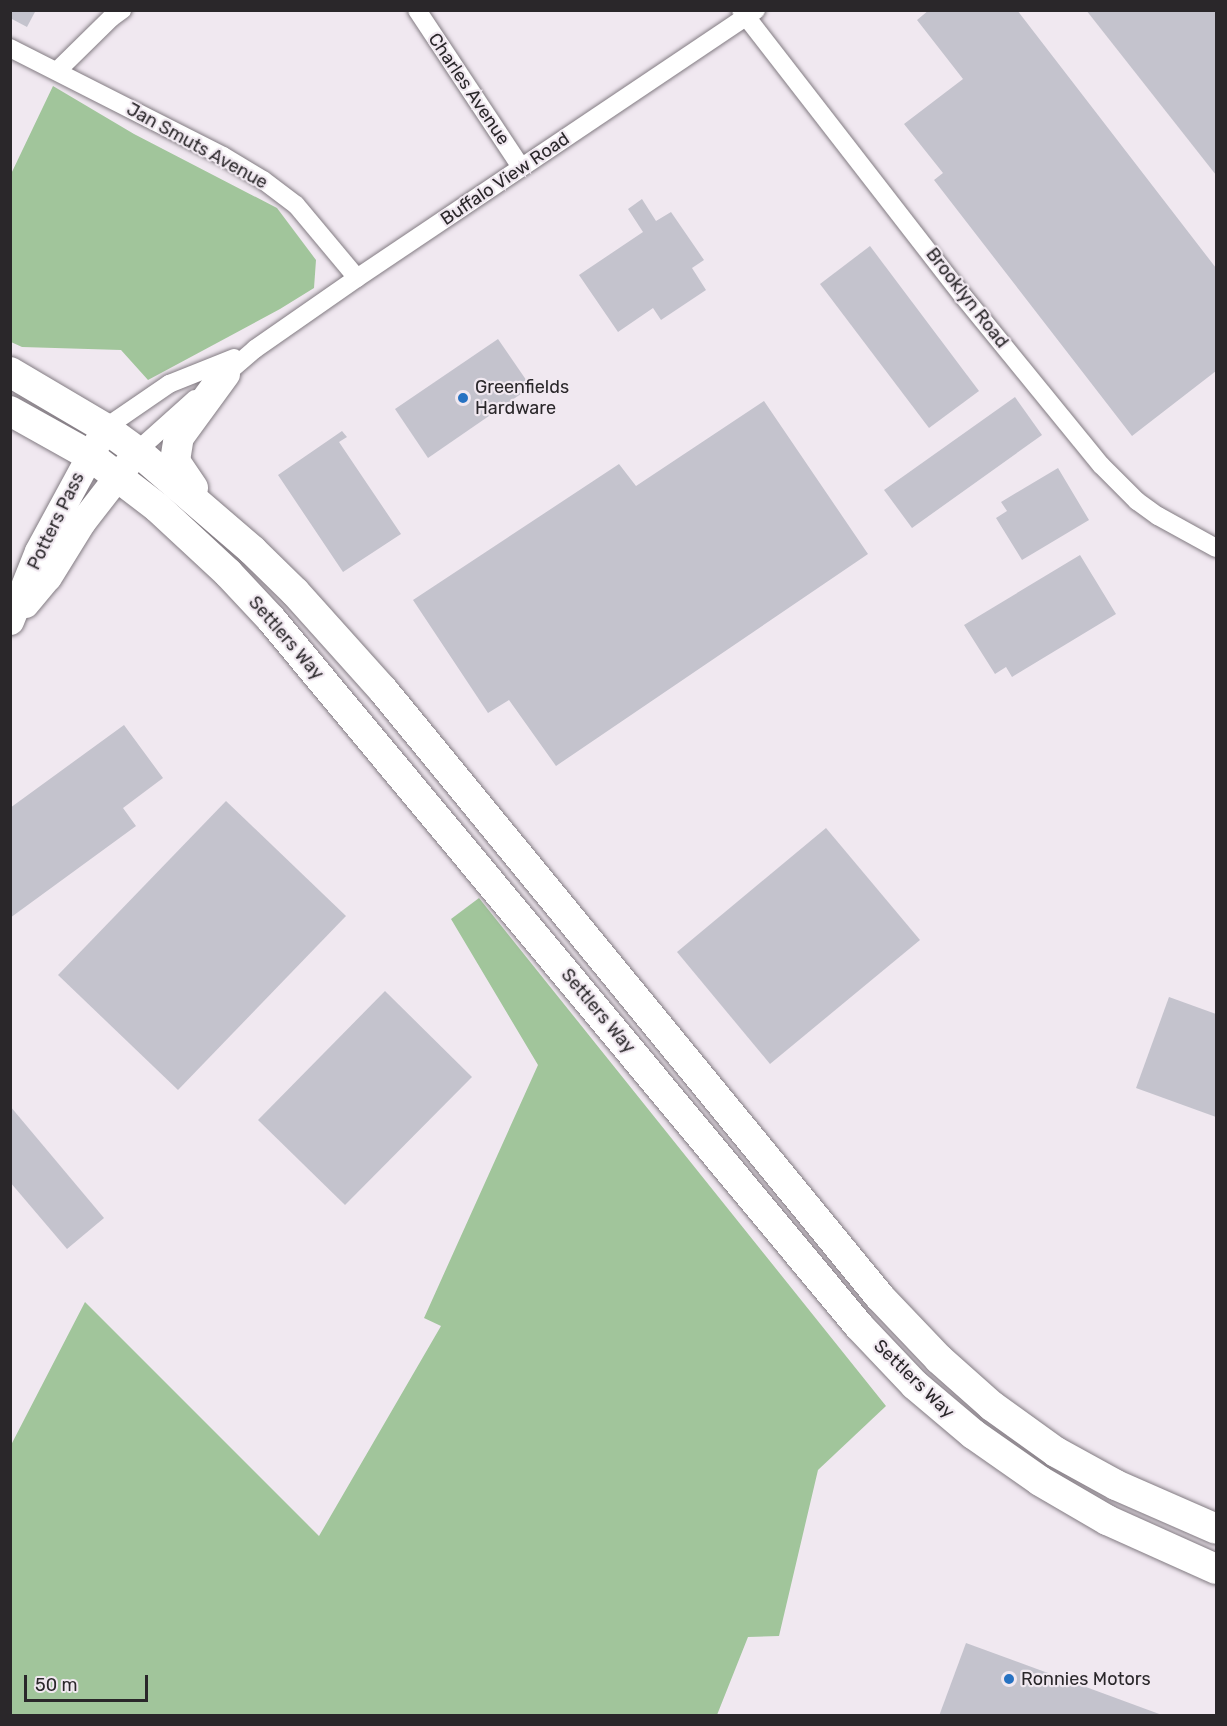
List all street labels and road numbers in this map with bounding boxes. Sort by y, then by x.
street label: Charles Avenue [423,29,515,149]
street label: Jan Smuts Avenue [123,98,271,194]
street label: Buffalo View Road [436,128,574,230]
street label: Brooklyn Road [921,244,1013,352]
street label: Potters Pass [23,469,89,573]
street label: Settlers Way [244,592,328,684]
street label: Settlers Way [556,964,640,1058]
street label: Settlers Way [869,1335,959,1423]

